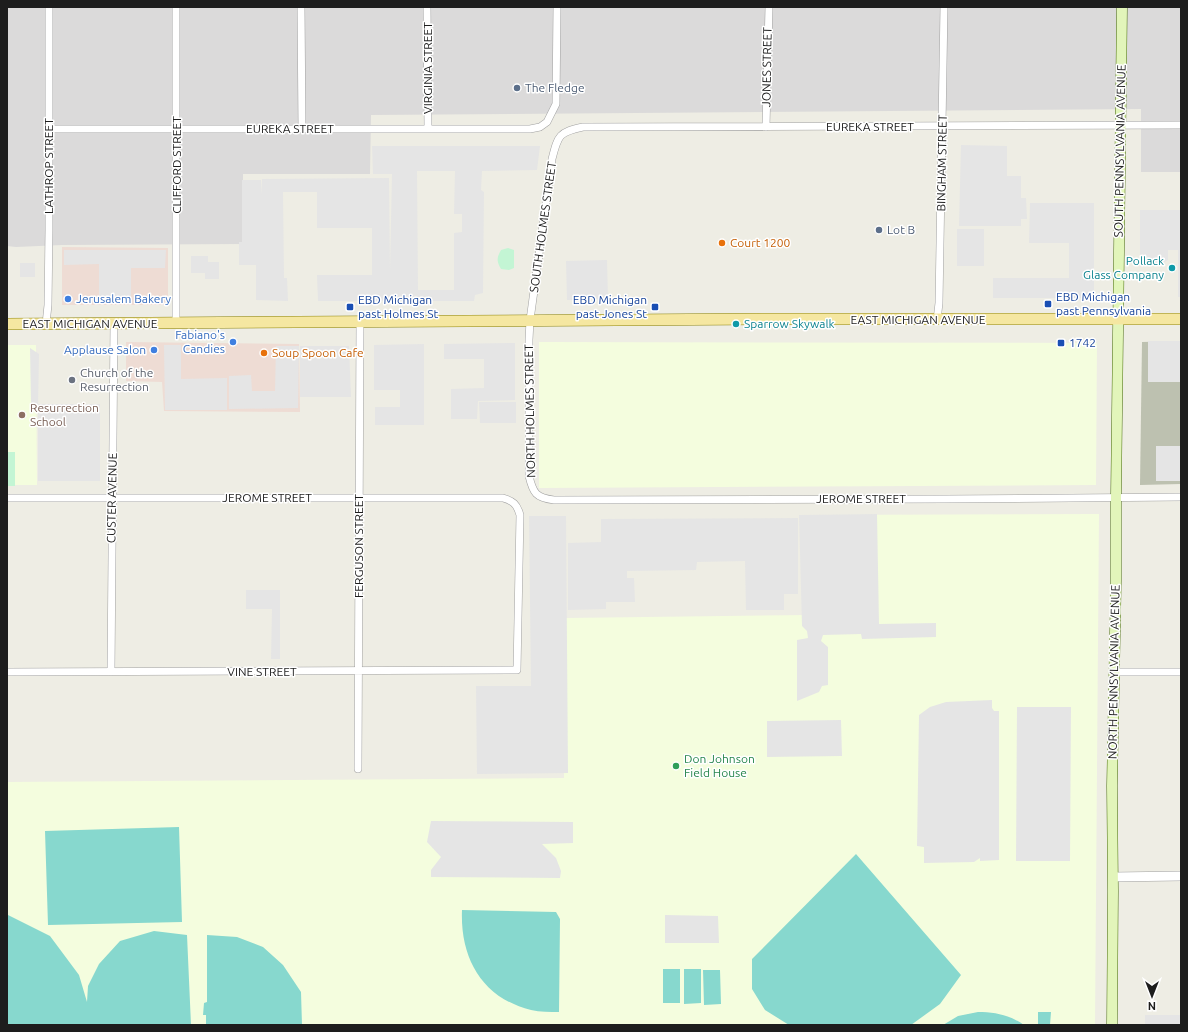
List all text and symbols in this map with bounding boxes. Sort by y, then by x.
street label: VIRGINIA STREET [421,22,434,114]
street label: JONES STREET [759,27,774,107]
street label: SOUTH PENNSYLVANIA AVENUE [1111,64,1128,238]
place label: The Fledge [525,81,585,94]
marker: The Fledge [512,83,522,93]
street label: BINGHAM STREET [934,114,949,212]
street label: CLIFFORD STREET [170,116,183,214]
street label: LATHROP STREET [42,118,55,214]
street label: EUREKA STREET [826,120,914,133]
street label: EUREKA STREET [246,122,334,135]
street label: SOUTH HOLMES STREET [527,160,558,293]
place label: Lot B [887,223,915,236]
marker: Lot B [874,225,884,235]
place label: Court 1200 [730,236,791,249]
marker: Court 1200 [717,238,727,248]
place label: Pollack Glass Company [1083,254,1164,281]
marker: Pollack Glass Company [1167,263,1177,273]
place label: EBD Michigan past Pennsylvania [1056,290,1151,317]
place label: Jerusalem Bakery [76,292,171,305]
place label: EBD Michigan past Holmes St [358,293,439,320]
place label: EBD Michigan past Jones St [573,293,647,320]
marker: Jerusalem Bakery [63,294,73,304]
marker: EBD Michigan past Pennsylvania [1043,299,1053,309]
marker: EBD Michigan past Holmes St [345,302,355,312]
marker: EBD Michigan past Jones St [650,302,660,312]
street label: EAST MICHIGAN AVENUE [851,313,986,326]
street label: EAST MICHIGAN AVENUE [23,317,158,330]
place label: Sparrow Skywalk [744,317,835,330]
marker: Sparrow Skywalk [731,319,741,329]
place label: Fabiano's Candies [175,328,225,355]
place label: 1742 [1069,336,1096,349]
marker: Fabiano's Candies [228,337,238,347]
marker: 1742 [1056,338,1066,348]
place label: Applause Salon [64,343,146,356]
street label: NORTH HOLMES STREET [522,344,537,478]
marker: Applause Salon [149,345,159,355]
place label: Soup Spoon Cafe [272,346,364,359]
marker: Soup Spoon Cafe [259,348,269,358]
place label: Church of the Resurrection [80,366,153,393]
marker: Church of the Resurrection [67,375,77,385]
place label: Resurrection School [30,401,99,428]
marker: Resurrection School [17,410,27,420]
street label: CUSTER AVENUE [104,452,119,543]
street label: JEROME STREET [222,491,312,504]
street label: JEROME STREET [816,492,906,505]
street label: FERGUSON STREET [352,494,365,598]
street label: NORTH PENNSYLVANIA AVENUE [1105,584,1122,759]
street label: VINE STREET [227,665,297,678]
place label: Don Johnson Field House [684,752,755,779]
marker: Don Johnson Field House [671,761,681,771]
north arrow [1132,976,1172,1016]
text: N [1148,1000,1156,1012]

